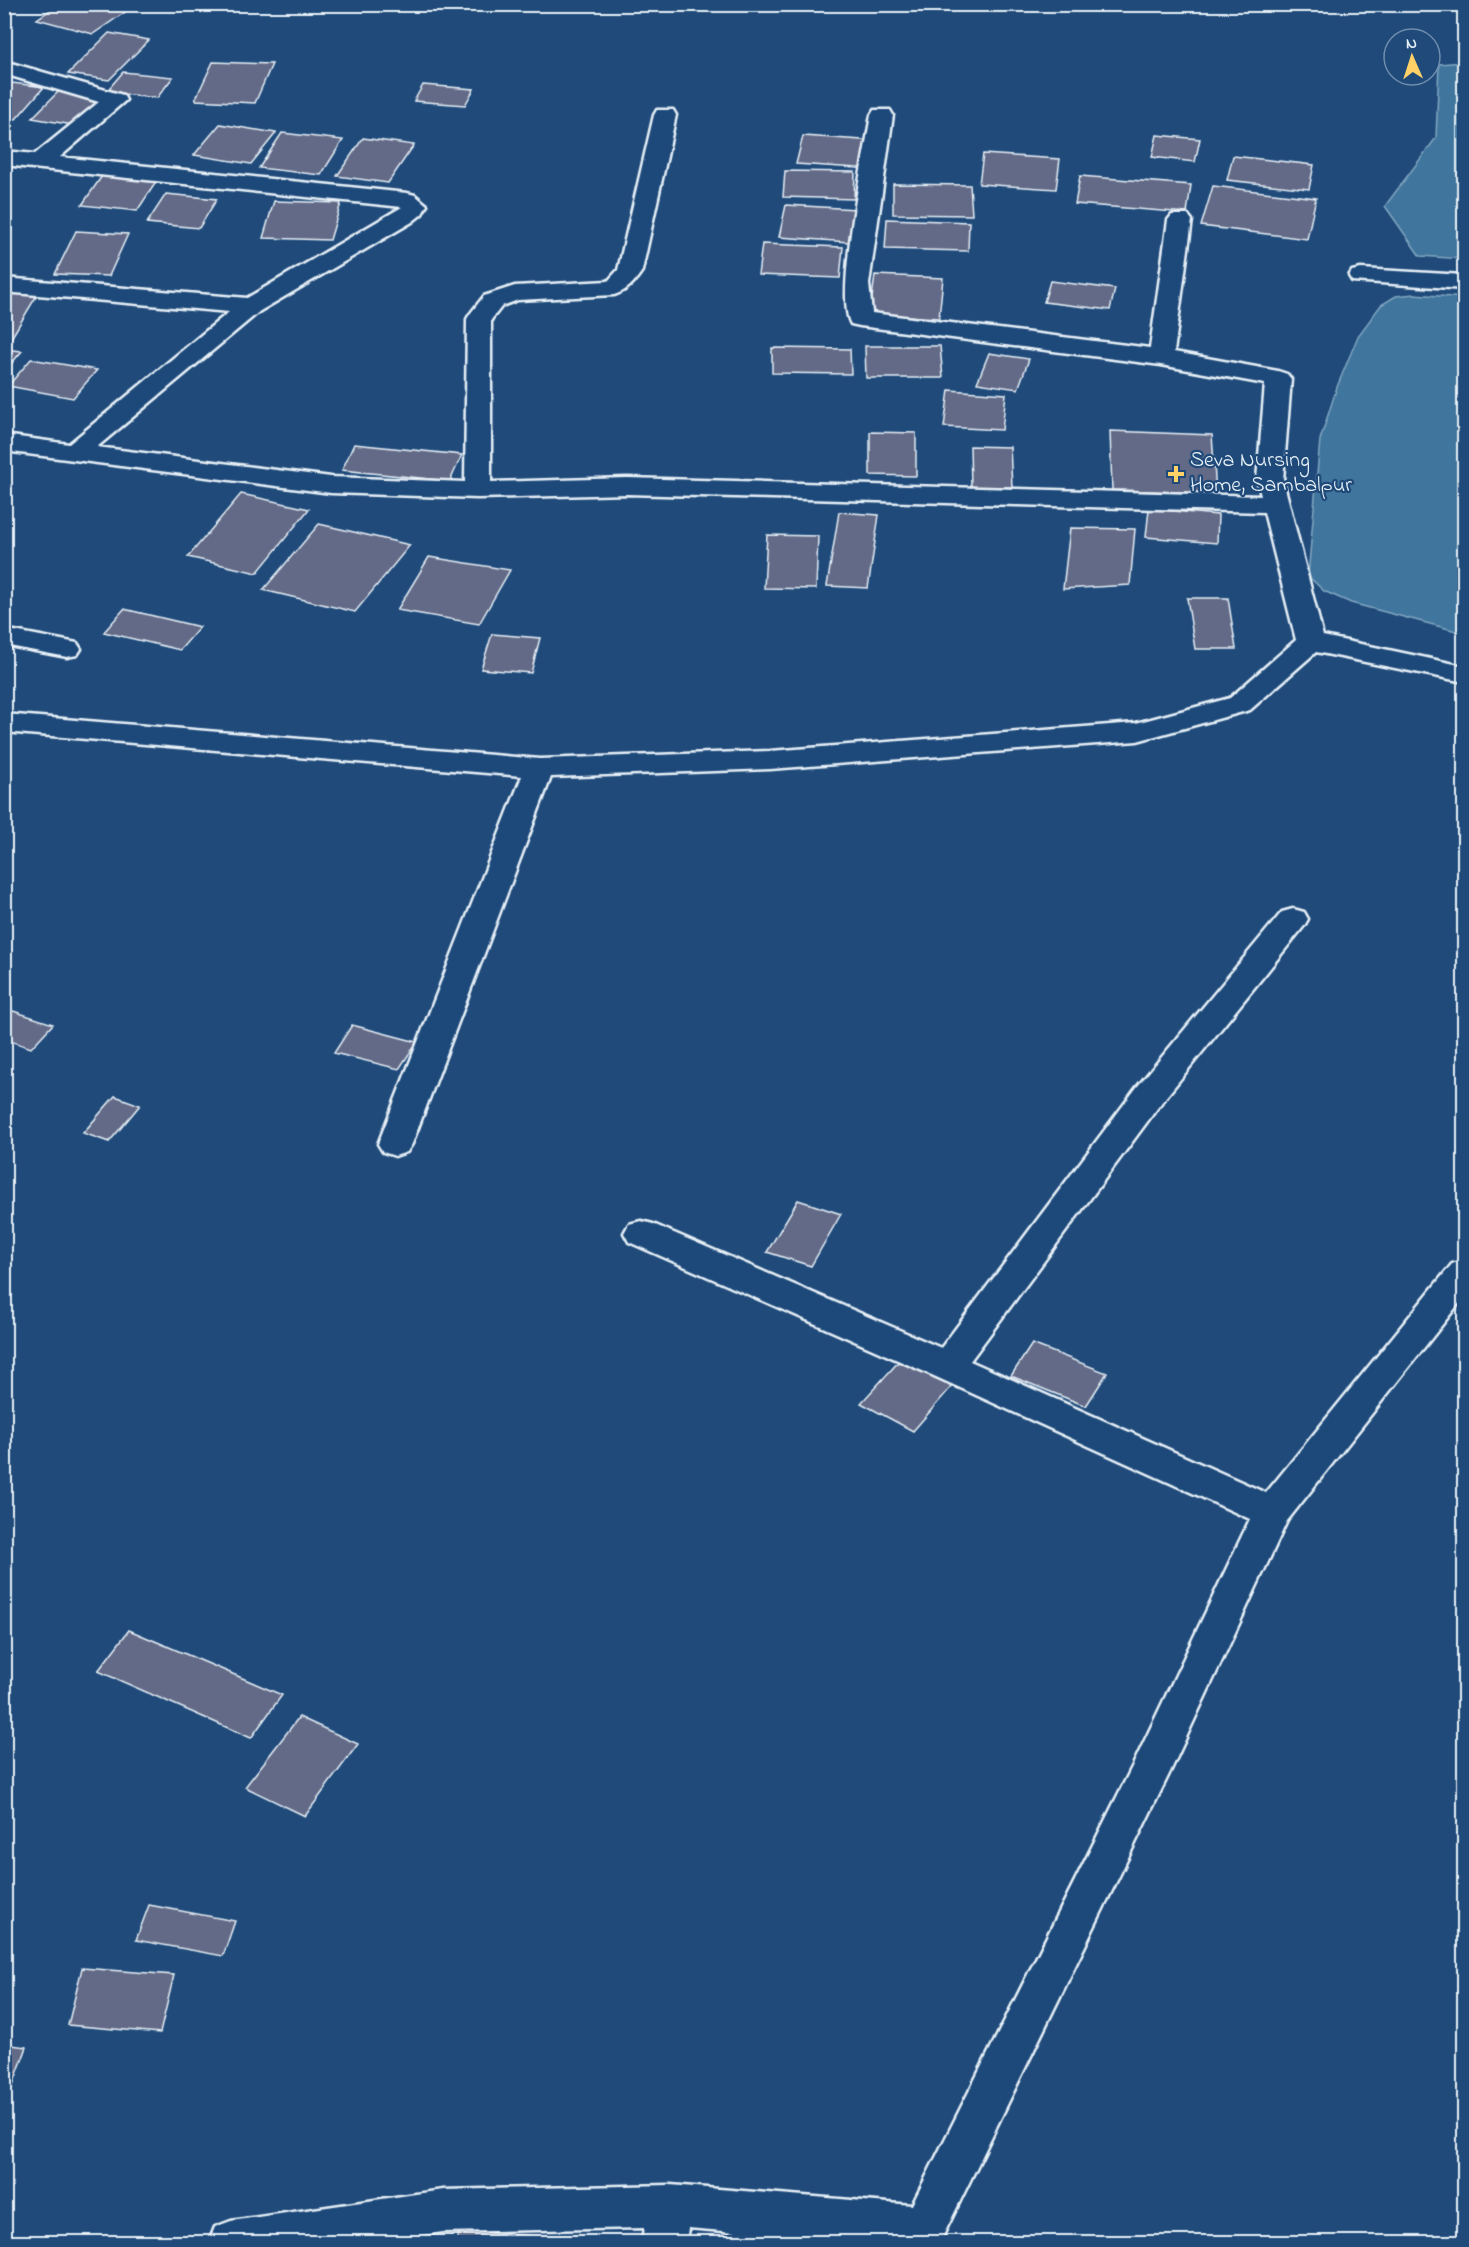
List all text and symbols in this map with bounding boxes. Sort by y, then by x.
north arrow [1382,27,1442,87]
text: N [1405,32,1418,56]
place label: Seva Nursing Home, Sambalpur [1190,445,1352,502]
marker: Seva Nursing Home, Sambalpur [1167,465,1185,483]

